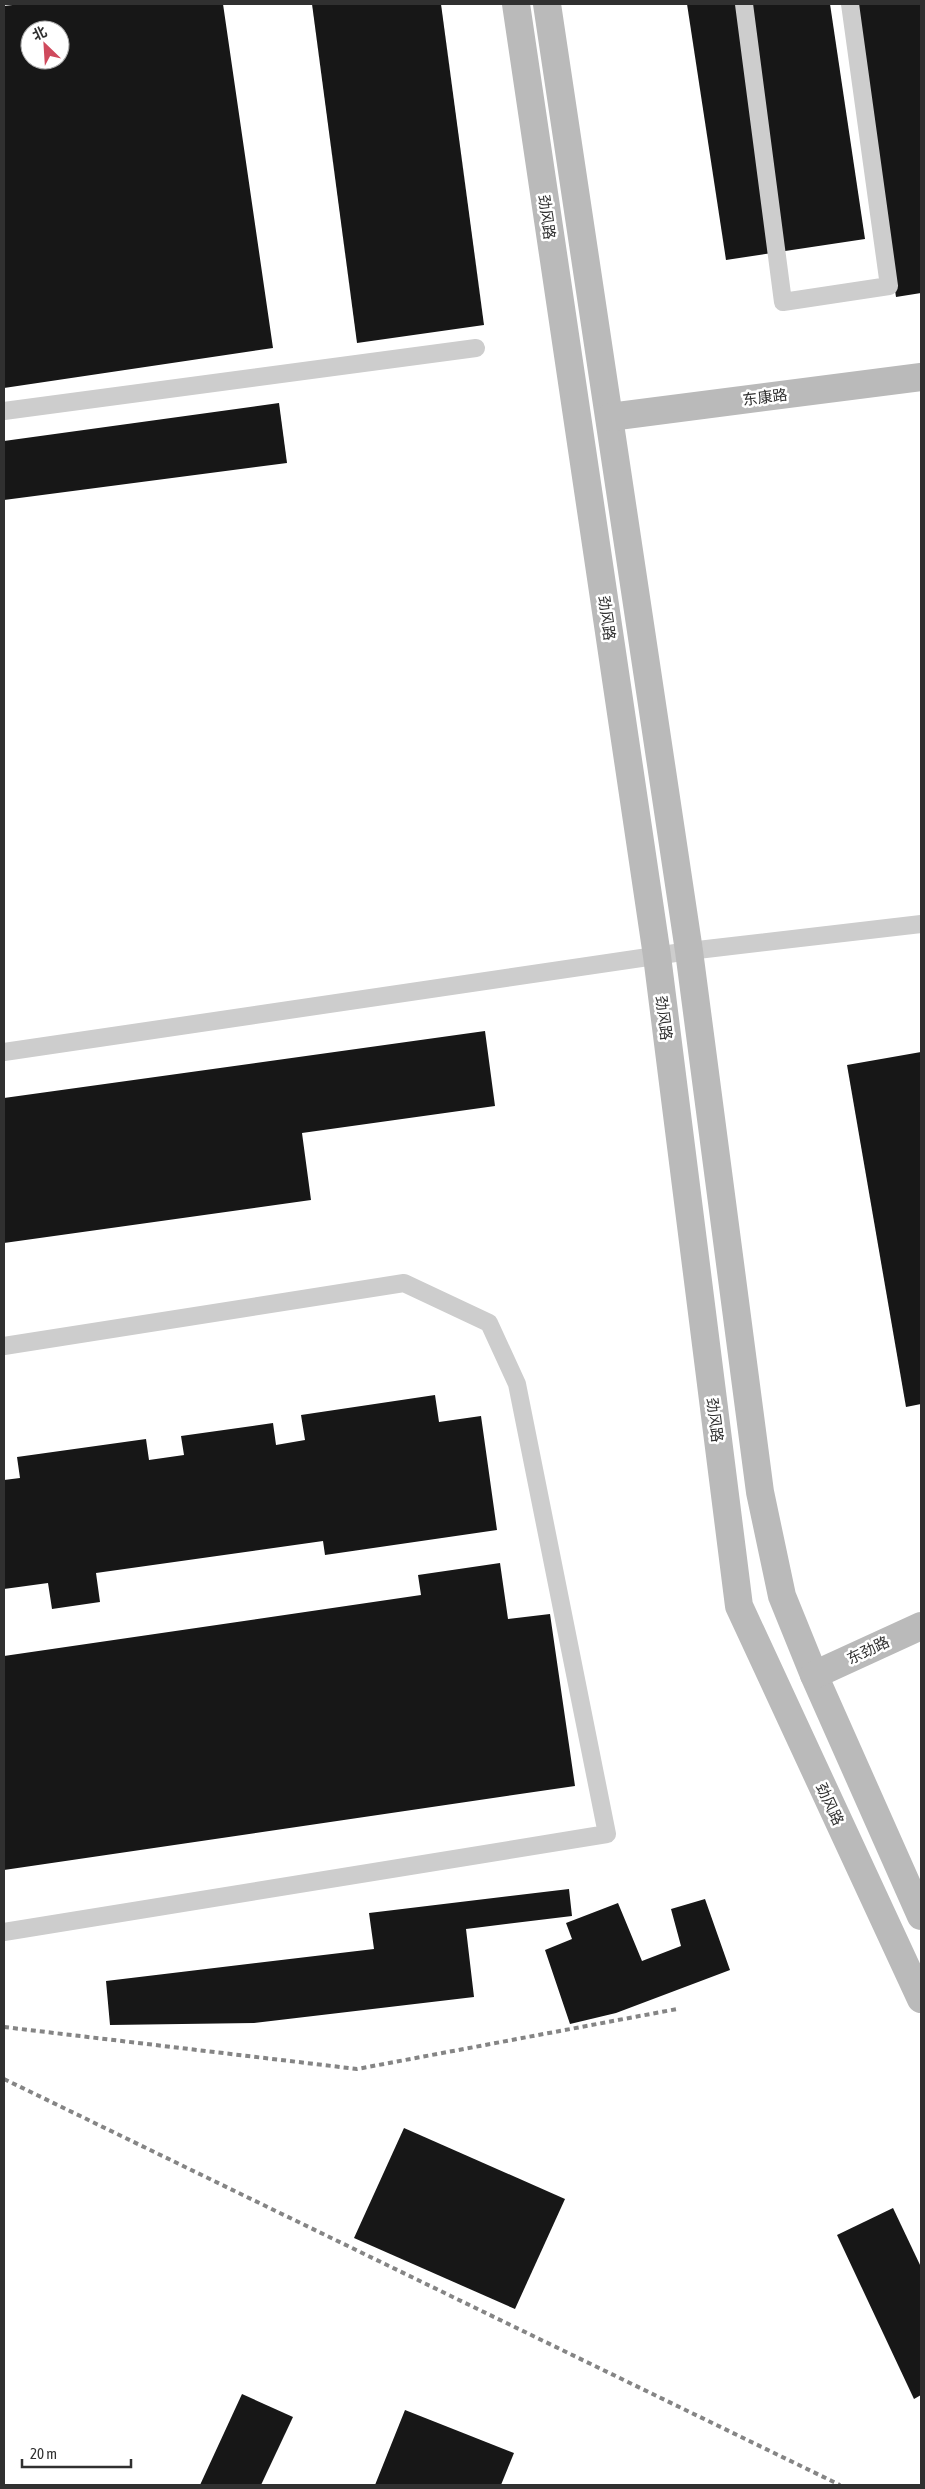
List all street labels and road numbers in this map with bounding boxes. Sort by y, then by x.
street label: 劲风路 [535,194,559,240]
street label: 东康路 [742,386,788,408]
street label: 劲风路 [595,595,619,641]
street label: 劲风路 [653,995,675,1041]
street label: 劲风路 [704,1397,726,1443]
street label: 东劲路 [844,1633,892,1667]
street label: 劲风路 [813,1780,847,1828]

